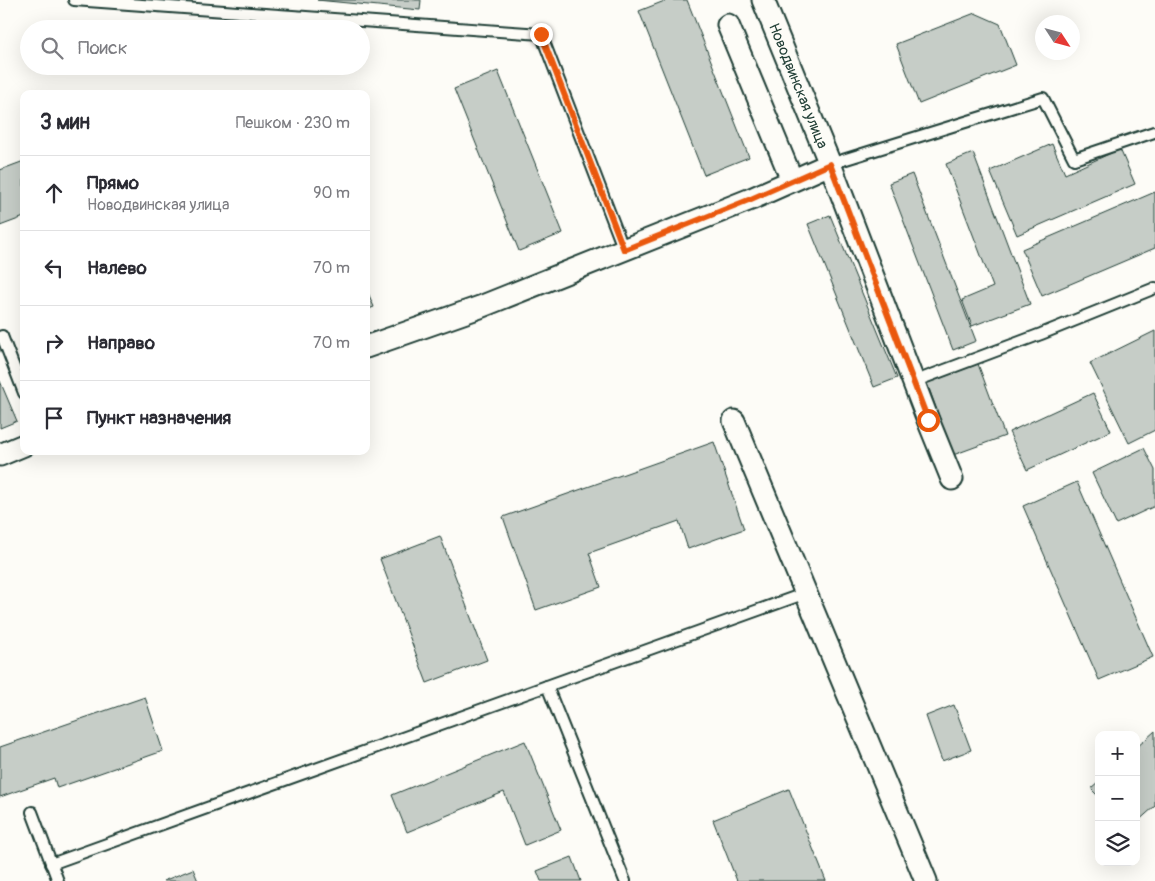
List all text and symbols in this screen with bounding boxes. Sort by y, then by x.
north arrow [1035,15,1080,60]
search box [20,20,370,75]
street label: Новодвинская улица [764,21,832,151]
route end [530,23,553,46]
icon: search [38,34,66,62]
text: Поиск [78,36,128,60]
text: 3 мин [40,109,90,136]
text: Пешком · 230 m [236,113,350,133]
text: Прямо [87,171,139,195]
icon: ahead [40,179,68,207]
text: 90 m [313,183,350,203]
text: Новодвинская улица [87,195,229,215]
icon: left [40,254,68,282]
text: Налево [87,256,147,280]
text: 70 m [313,258,350,278]
icon: right [40,329,68,357]
text: Направо [87,331,155,355]
text: 70 m [313,333,350,353]
icon: arrive [40,404,68,432]
text: Пункт назначения [87,406,231,430]
route start [917,409,940,432]
map controls [1095,731,1140,866]
button: + [1095,731,1140,776]
button: − [1095,776,1140,821]
button: layers [1095,821,1140,866]

